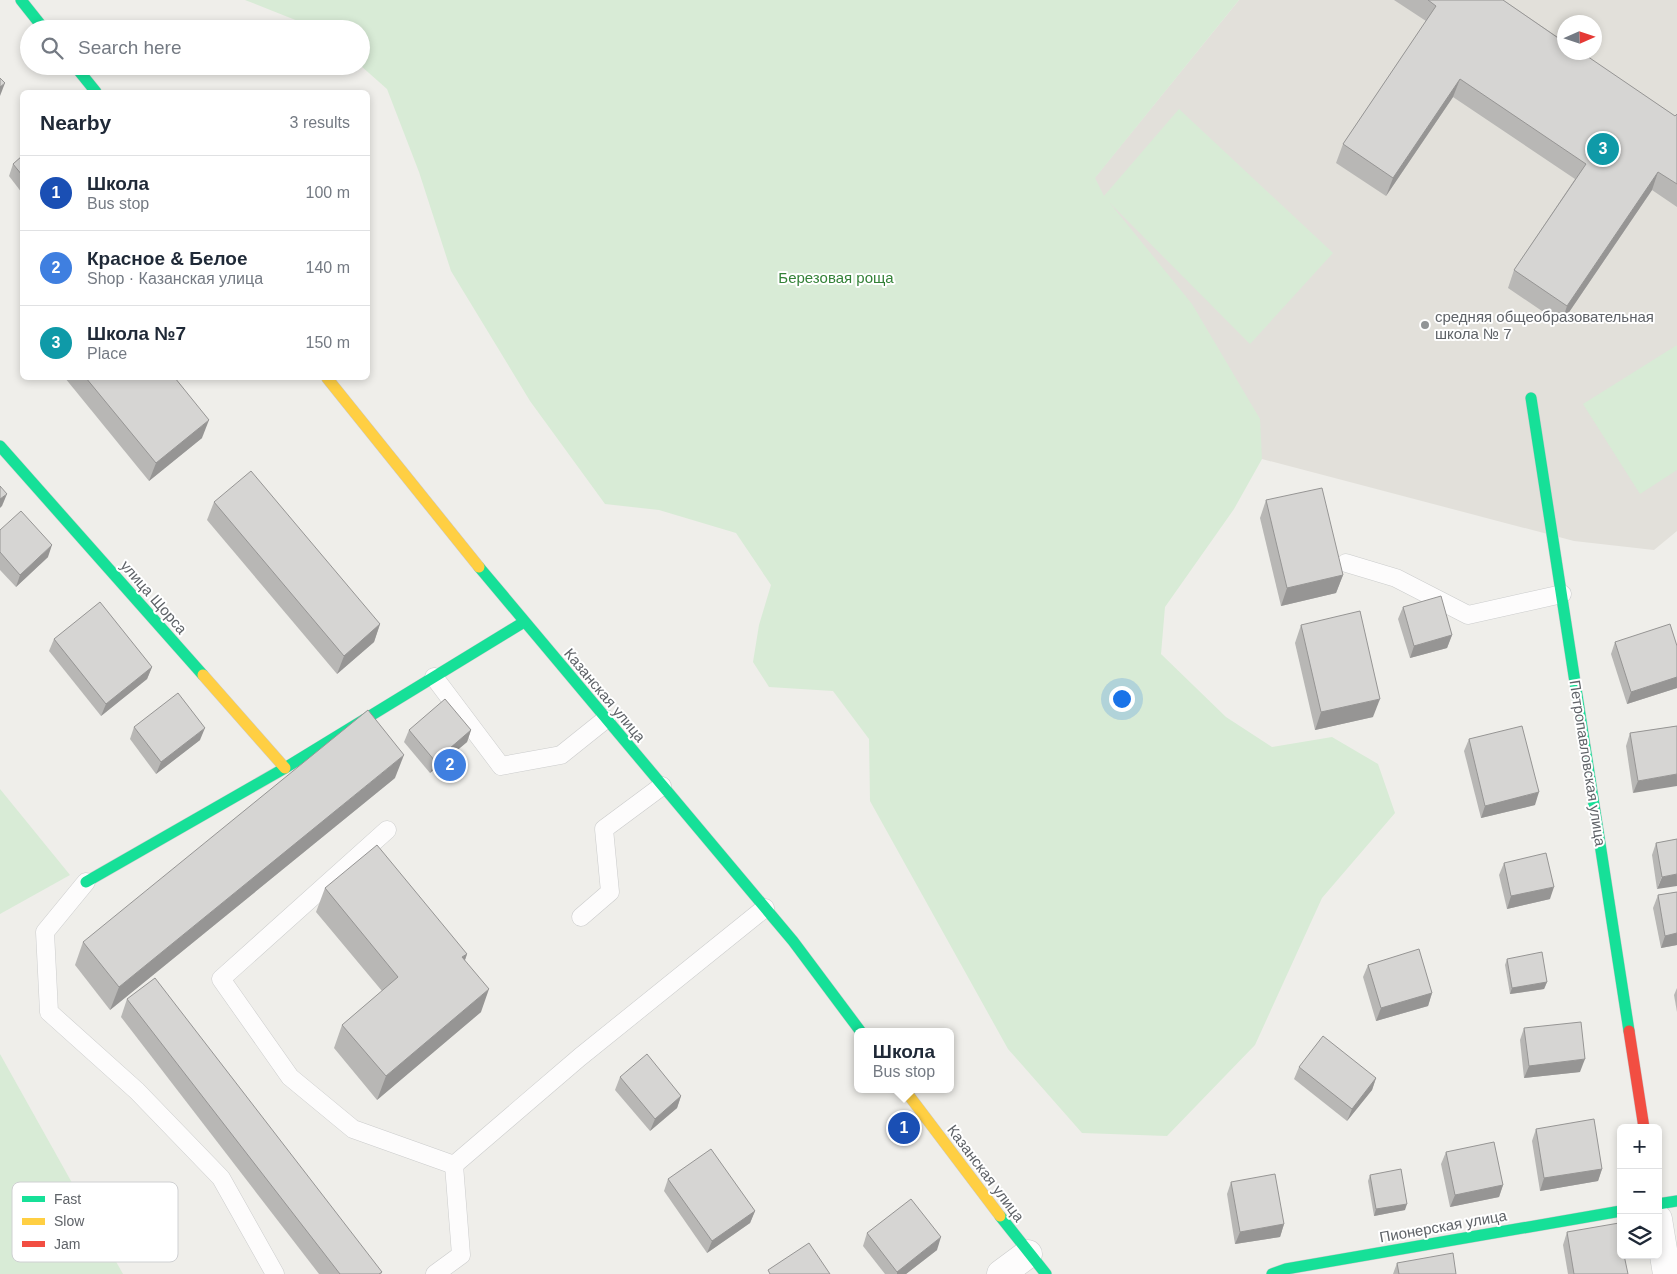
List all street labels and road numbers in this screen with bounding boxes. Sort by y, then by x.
street label: улица Щорса [117,557,191,638]
street label: Казанская улица [561,645,649,746]
street label: Петропавловская улица [1566,679,1610,848]
street label: Казанская улица [944,1121,1028,1225]
street label: Пионерская улица [1378,1206,1509,1246]

